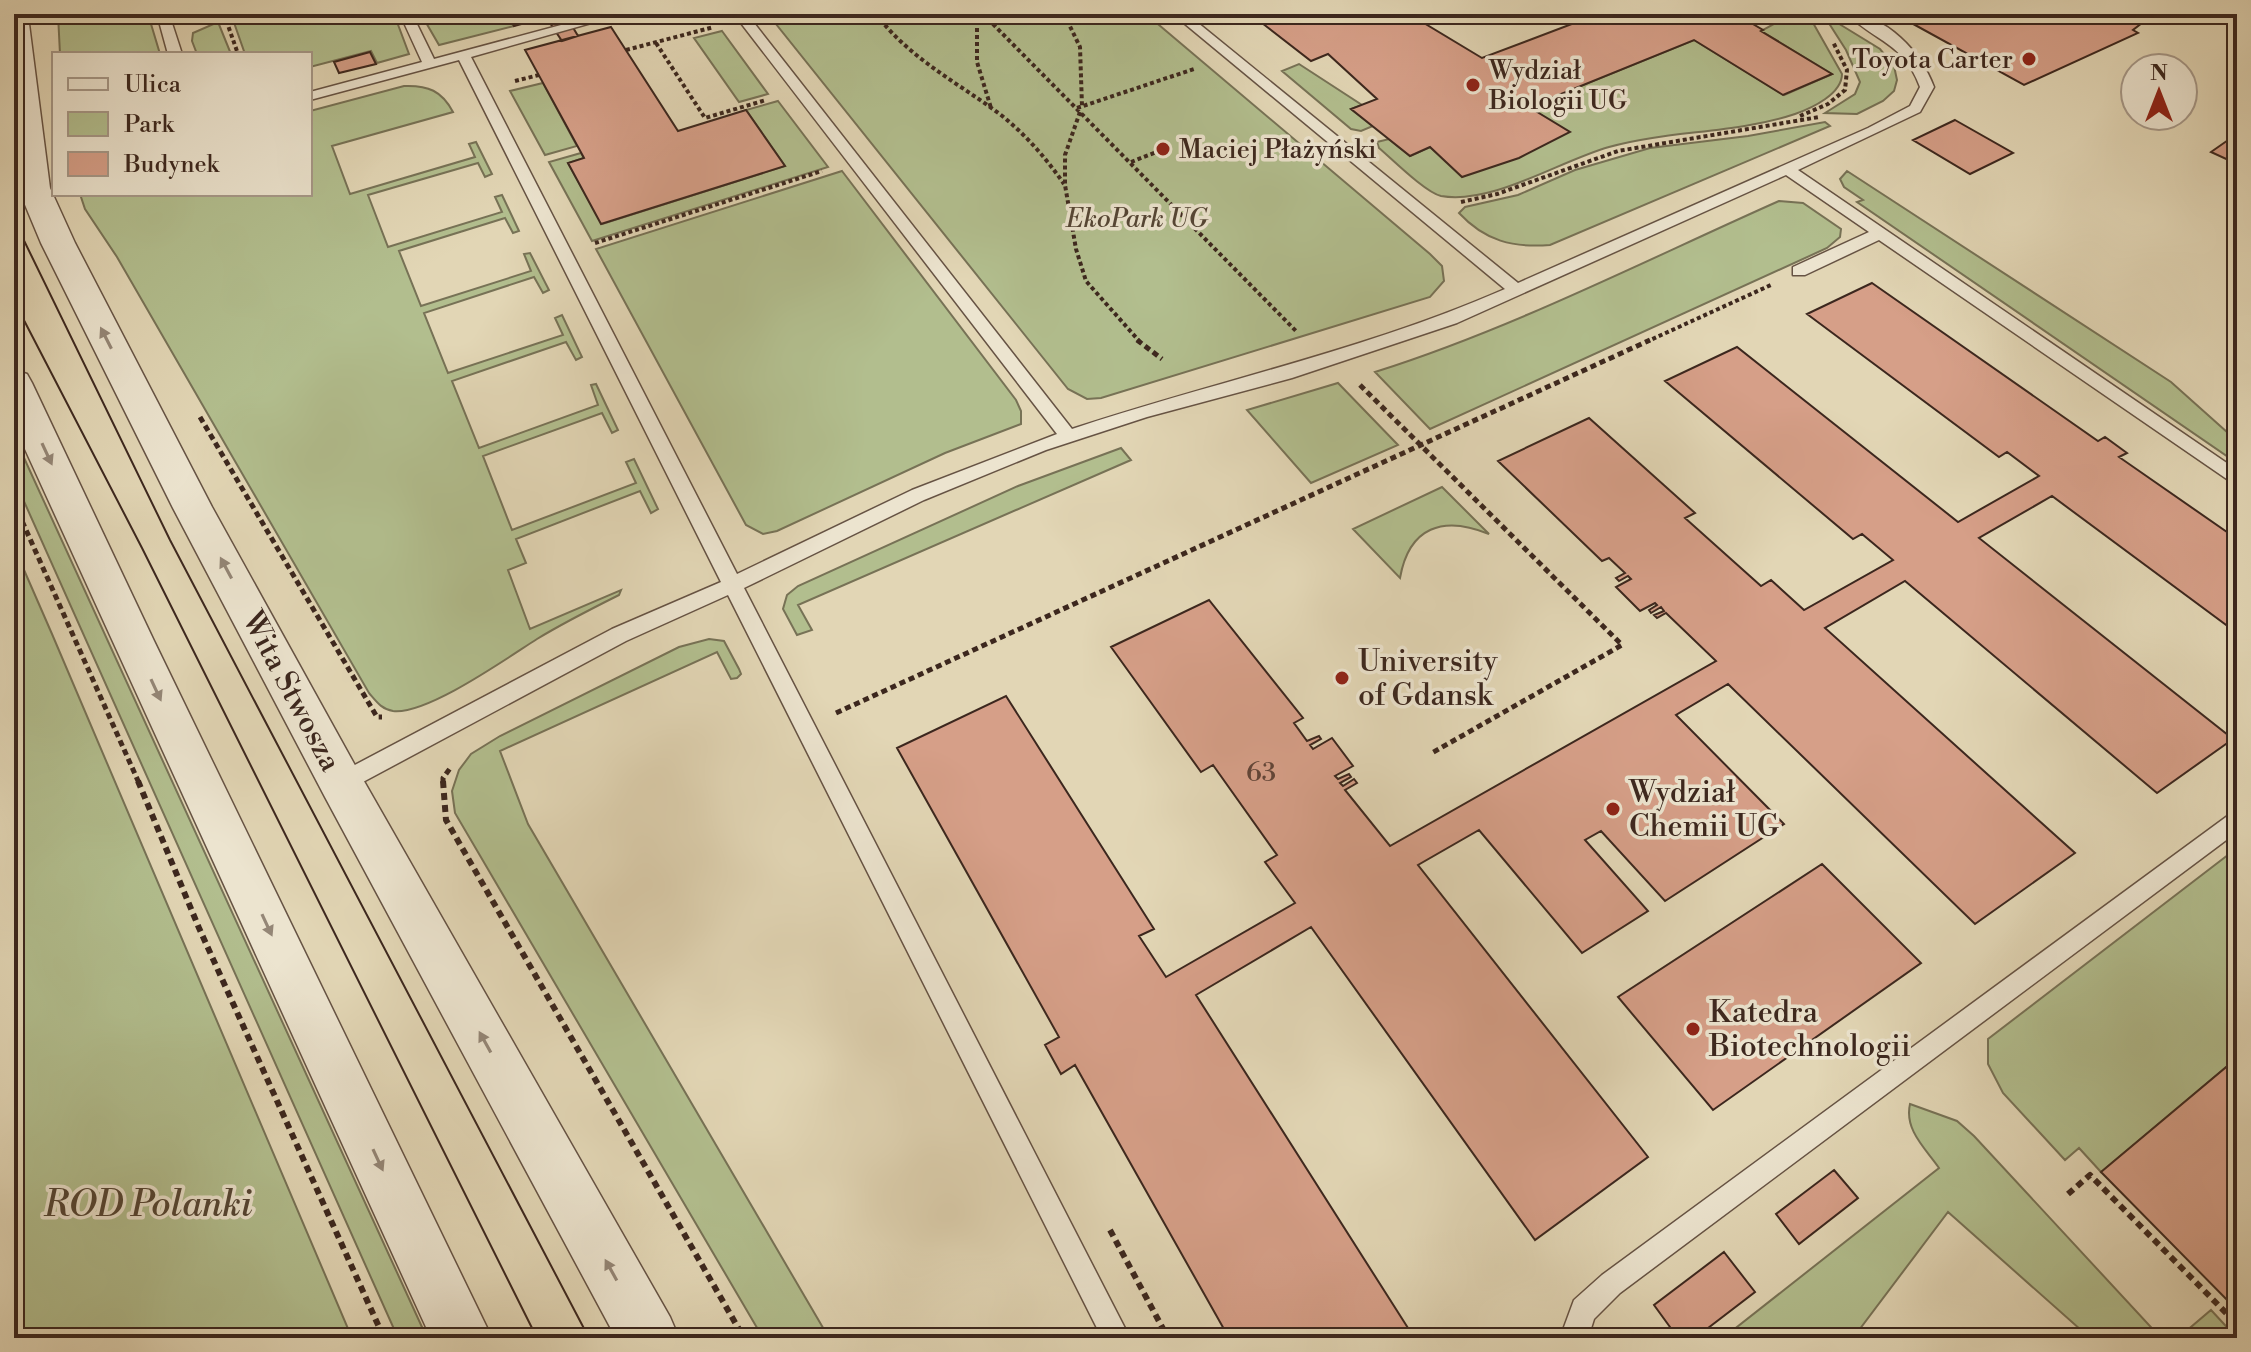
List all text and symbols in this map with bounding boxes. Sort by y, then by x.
place label: Toyota Carter [1852,44,2013,76]
marker: Toyota Carter [2020,50,2038,68]
legend [52,52,312,196]
north arrow [2119,52,2199,132]
place label: Wydział Biologii UG [1488,55,1627,117]
text: N [2150,60,2168,87]
text: Ulica [124,70,182,100]
marker: Wydział Biologii UG [1464,76,1482,94]
text: Park [124,110,175,140]
place label: Maciej Płażyński [1179,134,1377,166]
marker: Maciej Płażyński [1154,140,1172,158]
text: Budynek [123,150,221,180]
park label: EkoPark UG [1065,203,1209,235]
one-way arrow [100,326,113,349]
one-way arrow [40,443,53,466]
one-way arrow [219,557,233,580]
street label: Wita Stwosza [233,604,350,779]
place label: University of Gdansk [1358,643,1498,715]
marker: University of Gdansk [1333,669,1351,687]
one-way arrow [149,679,163,702]
house number: 63 [1246,757,1276,789]
place label: Wydział Chemii UG [1628,774,1779,846]
marker: Wydział Chemii UG [1604,800,1622,818]
one-way arrow [260,914,274,937]
place label: Katedra Biotechnologii [1708,994,1911,1066]
marker: Katedra Biotechnologii [1684,1020,1702,1038]
one-way arrow [478,1031,492,1053]
one-way arrow [371,1149,385,1172]
park label: ROD Polanki [43,1183,253,1228]
one-way arrow [604,1258,618,1281]

